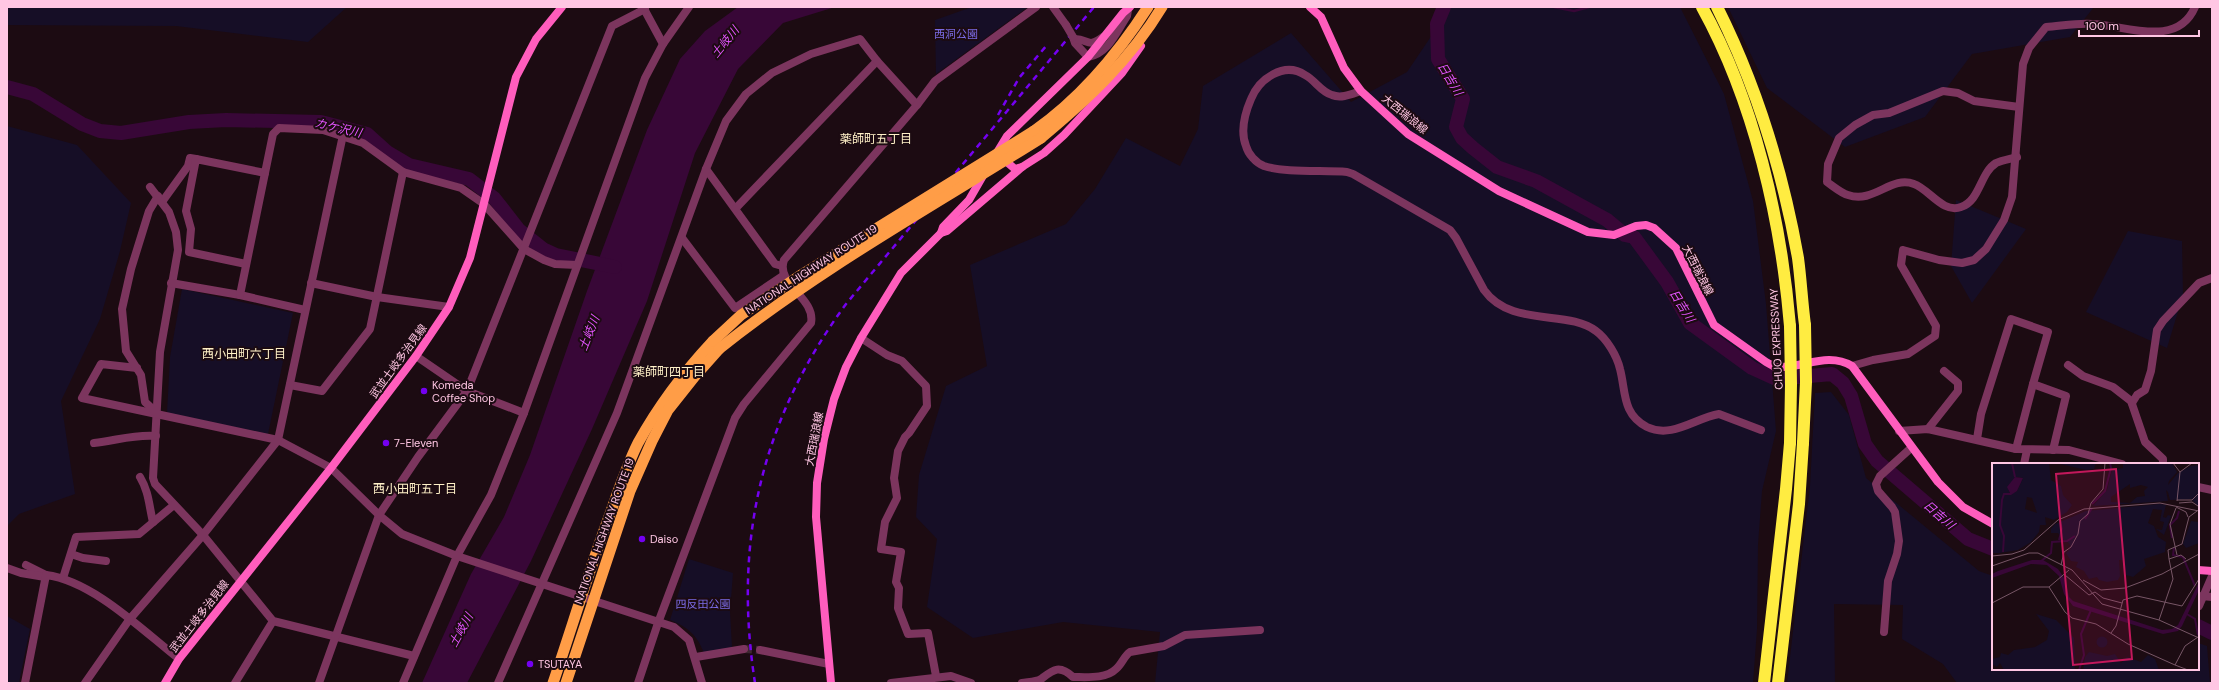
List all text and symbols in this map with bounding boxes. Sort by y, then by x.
scale bar [2079,12,2199,38]
text: 100 m [2085,18,2119,34]
water label: 土岐川 [707,21,744,61]
park label: 西洞公園 [934,27,978,41]
water label: 日吉川 [1434,59,1467,100]
street label: 大西瑞浪線 [1379,91,1431,137]
water label: カケ沢川 [313,115,365,142]
district label: 薬師町五丁目 [840,131,912,147]
street label: NATIONAL HIGHWAY ROUTE 19 [742,221,880,317]
street label: 大西瑞浪線 [1679,242,1717,298]
water label: 日吉川 [1666,286,1699,327]
street label: CHUO EXPRESSWAY [1766,287,1786,390]
water label: 土岐川 [575,311,604,353]
street label: 武並土岐多治見線 [366,321,430,401]
district label: 西小田町六丁目 [202,346,286,362]
district label: 薬師町四丁目 [633,364,705,380]
place label: Komeda Coffee Shop [432,378,495,405]
marker: Komeda Coffee Shop [419,386,429,396]
street label: 大西瑞浪線 [802,411,826,467]
place label: 7-Eleven [394,436,438,450]
marker: 7-Eleven [381,438,391,448]
street label: NATIONAL HIGHWAY ROUTE 19 [571,456,637,606]
inset map [1992,463,2199,670]
district label: 西小田町五丁目 [373,481,457,497]
water label: 日吉川 [1920,497,1959,534]
place label: Daiso [650,532,678,546]
marker: Daiso [637,534,647,544]
street label: 武並土岐多治見線 [166,577,232,655]
park label: 四反田公園 [676,597,731,611]
water label: 土岐川 [445,609,478,650]
place label: TSUTAYA [538,657,582,671]
marker: TSUTAYA [525,659,535,669]

